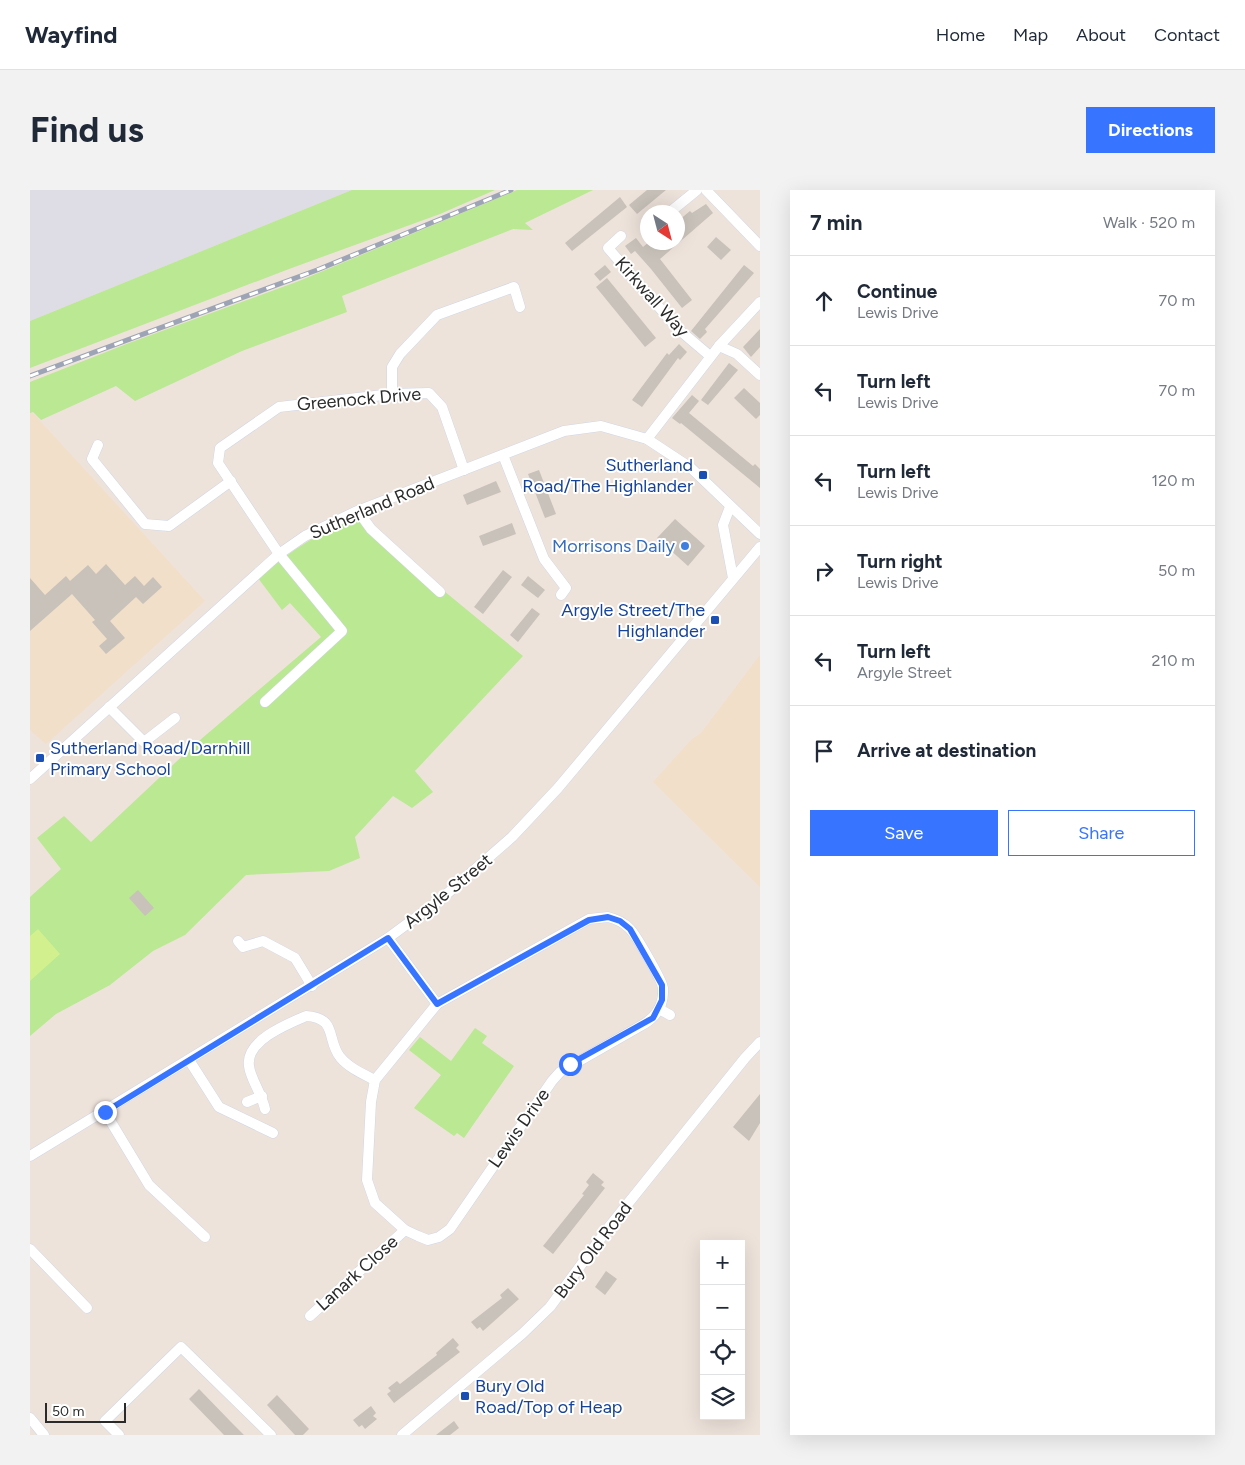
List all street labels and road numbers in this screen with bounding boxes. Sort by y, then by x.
street label: Kirkwall Way [610,252,694,342]
street label: Greenock Drive [296,383,422,415]
street label: Sutherland Road [306,472,438,544]
street label: Argyle Street [400,849,497,933]
street label: Lewis Drive [484,1084,554,1172]
street label: Bury Old Road [549,1197,637,1303]
street label: Lanark Close [312,1230,403,1316]

